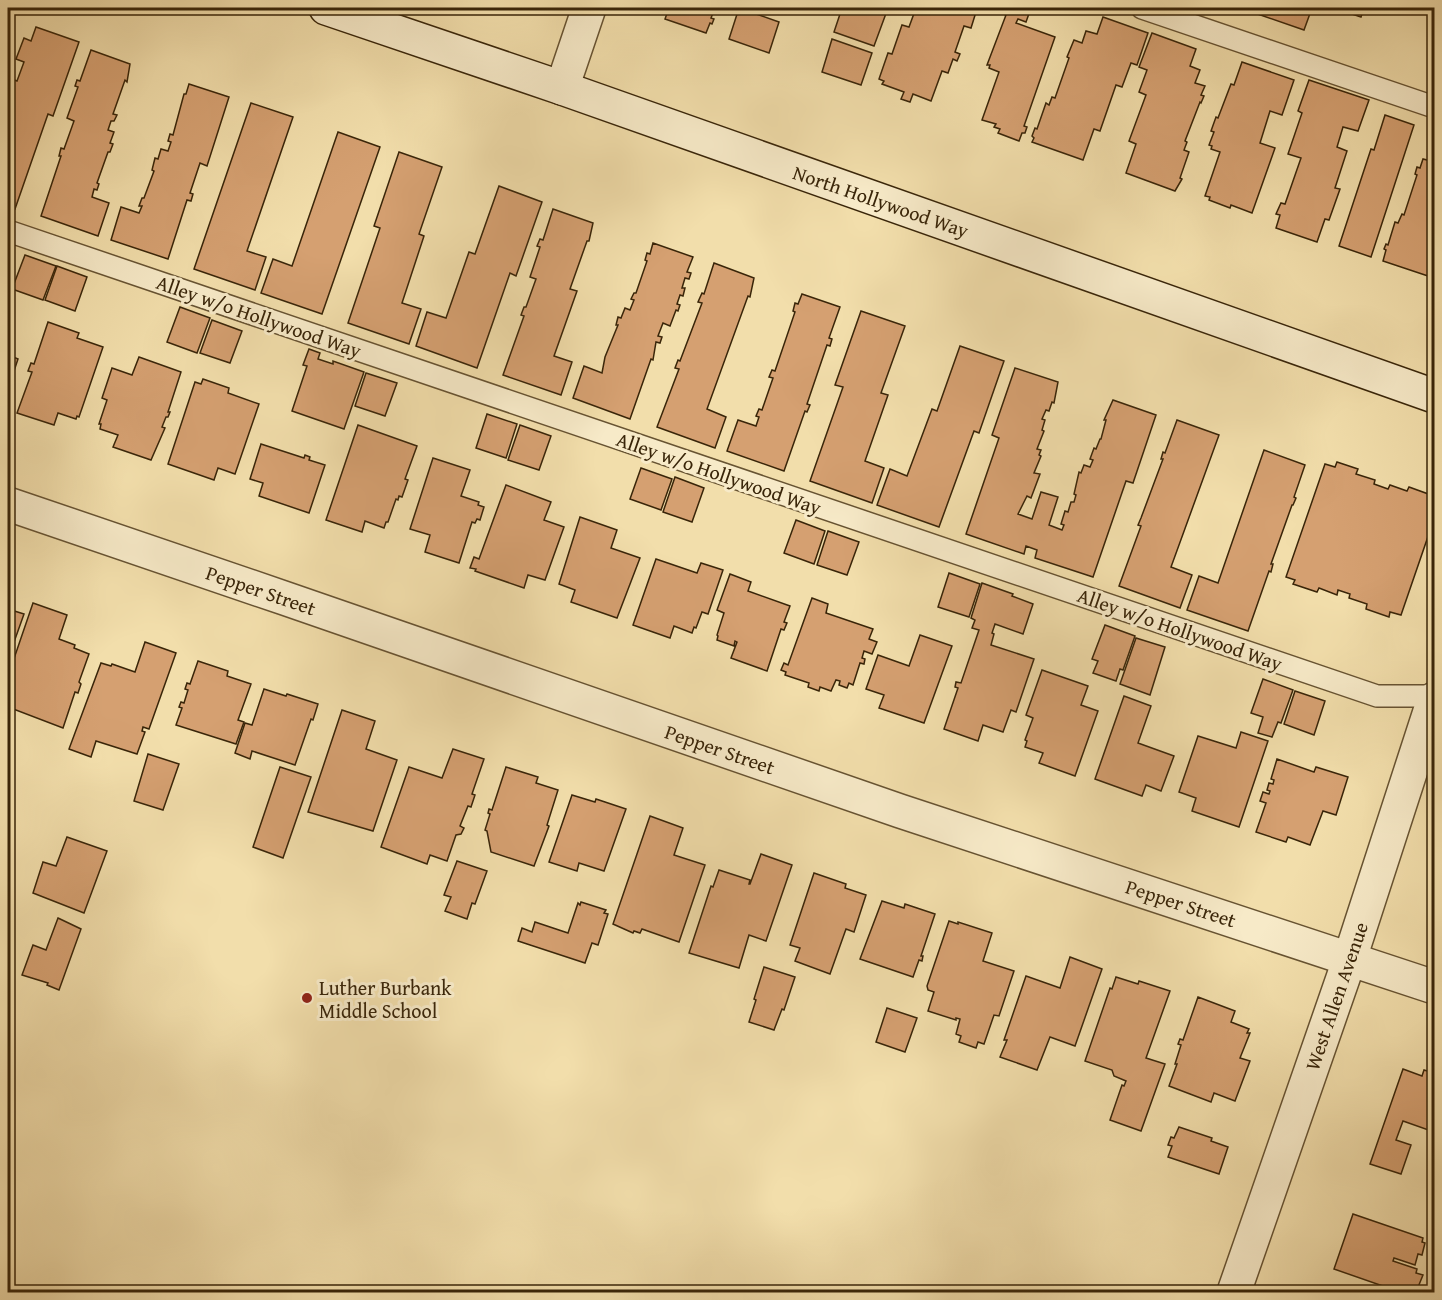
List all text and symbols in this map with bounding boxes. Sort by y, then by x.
street label: North Hollywood Way [789,157,973,245]
street label: Alley w/o Hollywood Way [153,267,365,365]
street label: Alley w/o Hollywood Way [613,424,825,522]
street label: Pepper Street [202,558,320,622]
street label: Alley w/o Hollywood Way [1074,580,1286,678]
street label: Pepper Street [661,717,779,781]
street label: Pepper Street [1122,872,1240,934]
street label: West Allen Avenue [1297,918,1375,1074]
place label: Luther Burbank Middle School [319,973,452,1025]
marker: Luther Burbank Middle School [300,991,314,1005]

